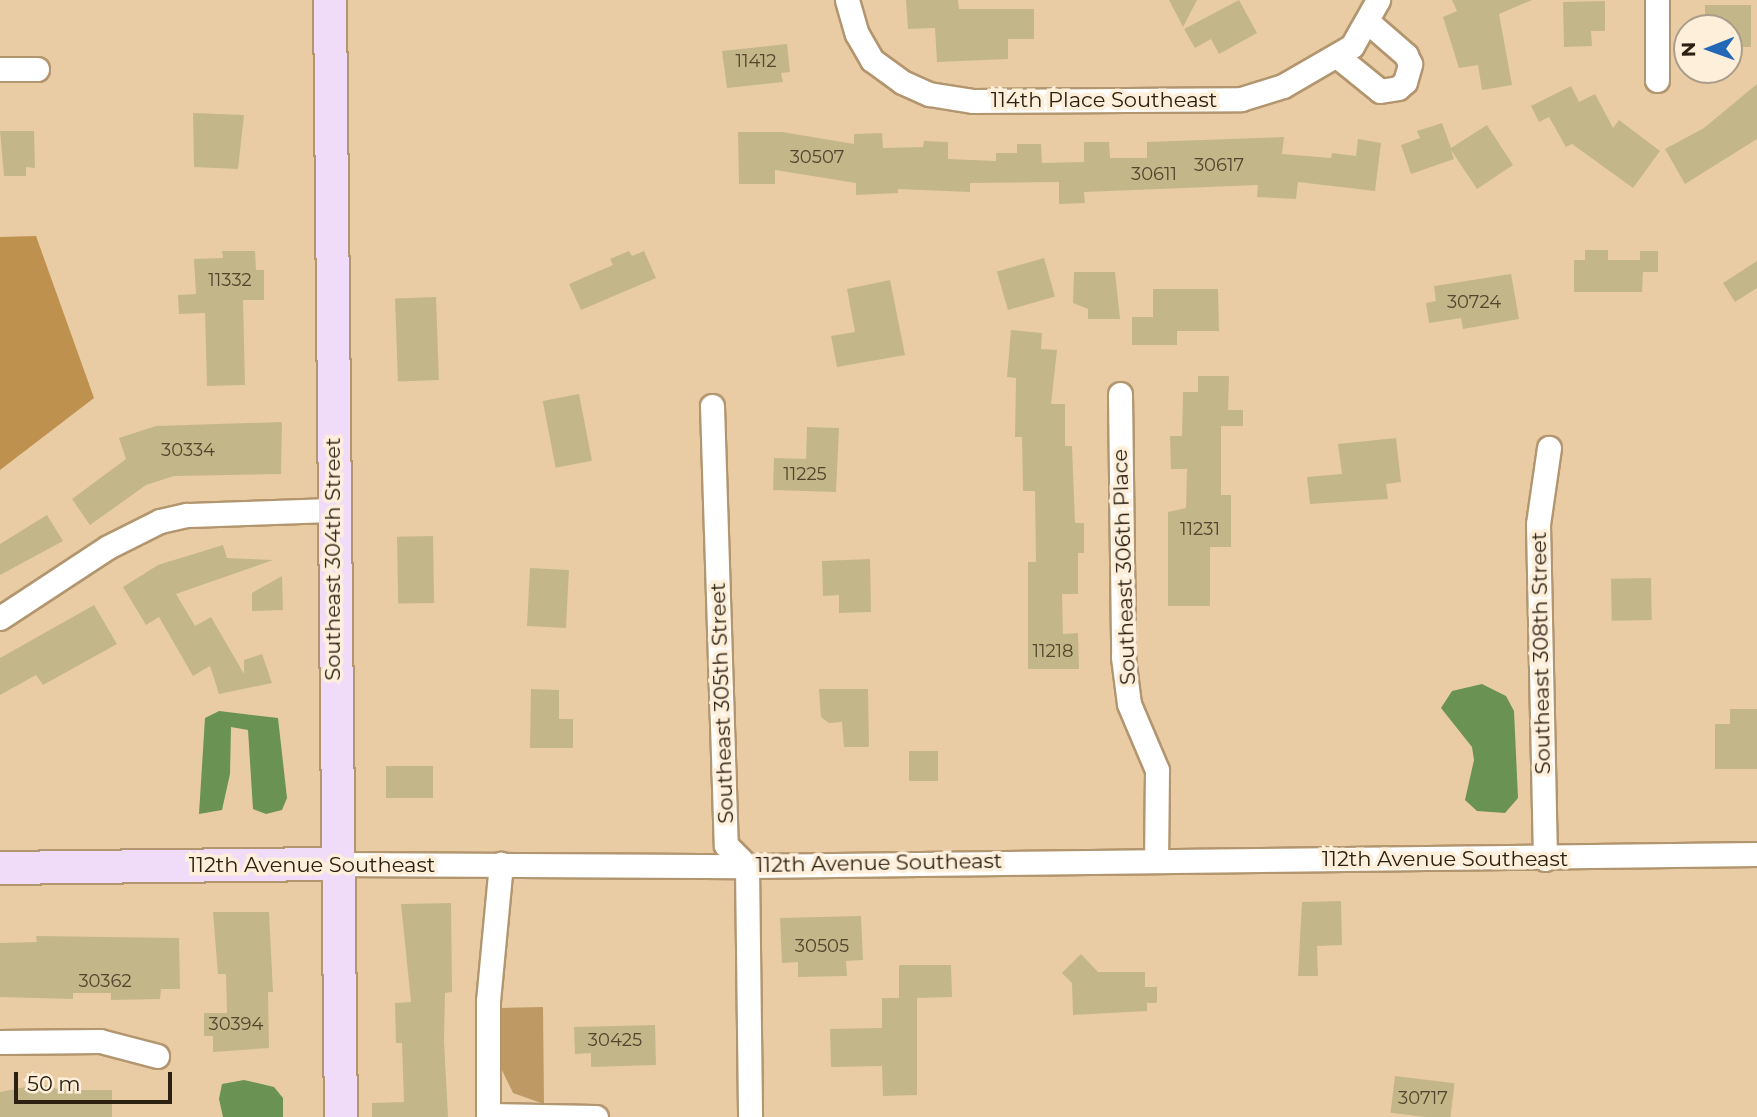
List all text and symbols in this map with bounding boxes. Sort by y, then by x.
north arrow [1673,14,1743,84]
text: N [1677,41,1700,57]
house number: 11412 [735,50,777,72]
street label: 114th Place Southeast [991,87,1217,113]
house number: 30507 [790,146,844,168]
house number: 30617 [1194,154,1244,176]
house number: 30611 [1131,163,1177,185]
house number: 11332 [208,269,252,291]
house number: 30724 [1447,291,1501,313]
street label: Southeast 304th Street [320,437,346,681]
house number: 30334 [161,439,215,461]
street label: Southeast 306th Place [1107,449,1141,685]
house number: 11225 [783,463,827,485]
house number: 11231 [1180,518,1220,540]
street label: Southeast 308th Street [1526,531,1556,775]
street label: Southeast 305th Street [705,582,739,824]
house number: 11218 [1032,640,1074,662]
street label: 112th Avenue Southeast [1322,846,1568,872]
street label: 112th Avenue Southeast [756,848,1002,878]
street label: 112th Avenue Southeast [189,852,435,878]
house number: 30505 [795,935,849,957]
house number: 30362 [78,970,132,992]
house number: 30394 [209,1013,263,1035]
house number: 30425 [588,1029,642,1051]
scale bar [18,1058,175,1102]
text: 50 m [27,1071,81,1096]
house number: 30717 [1398,1087,1448,1109]

